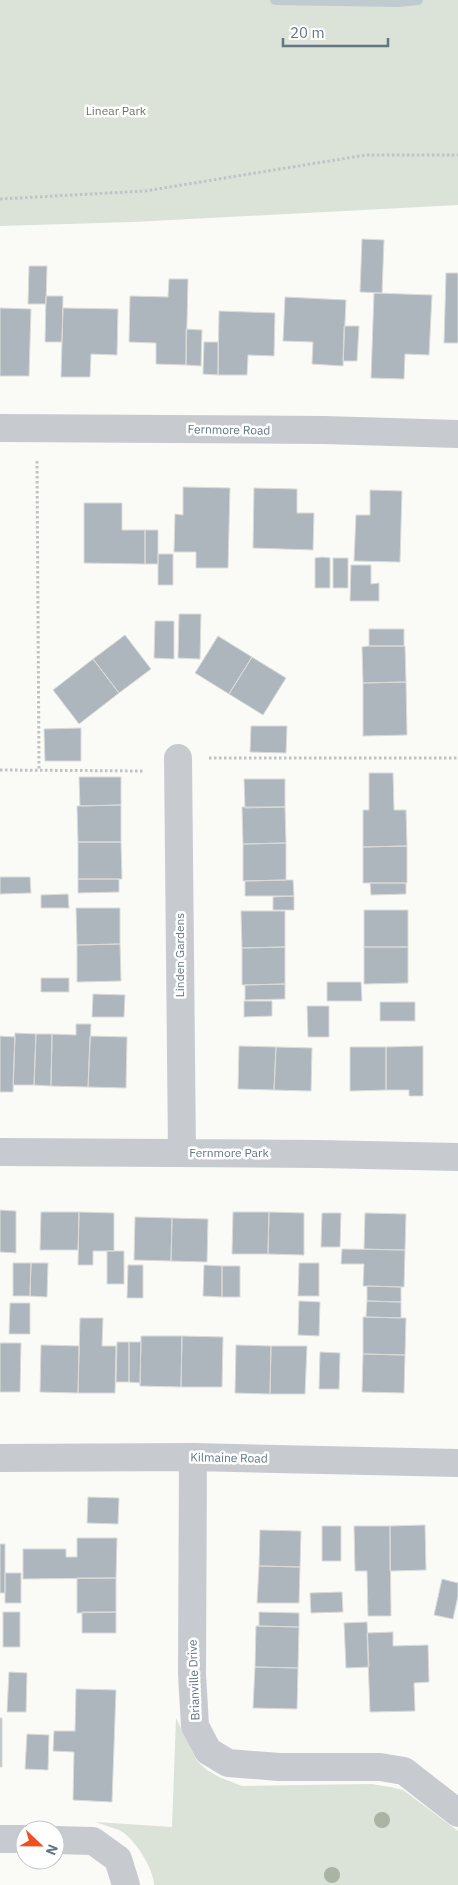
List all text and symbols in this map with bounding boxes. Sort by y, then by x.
scale bar [283,15,388,47]
text: 20 m [290,23,325,42]
park label: Linear Park [86,103,147,118]
street label: Fernmore Road [188,421,271,438]
street label: Linden Gardens [172,913,187,997]
street label: Fernmore Park [189,1145,269,1160]
street label: Kilmaine Road [190,1449,268,1466]
street label: Brianville Drive [185,1639,202,1721]
north arrow [15,1820,65,1870]
text: N [42,1842,62,1858]

